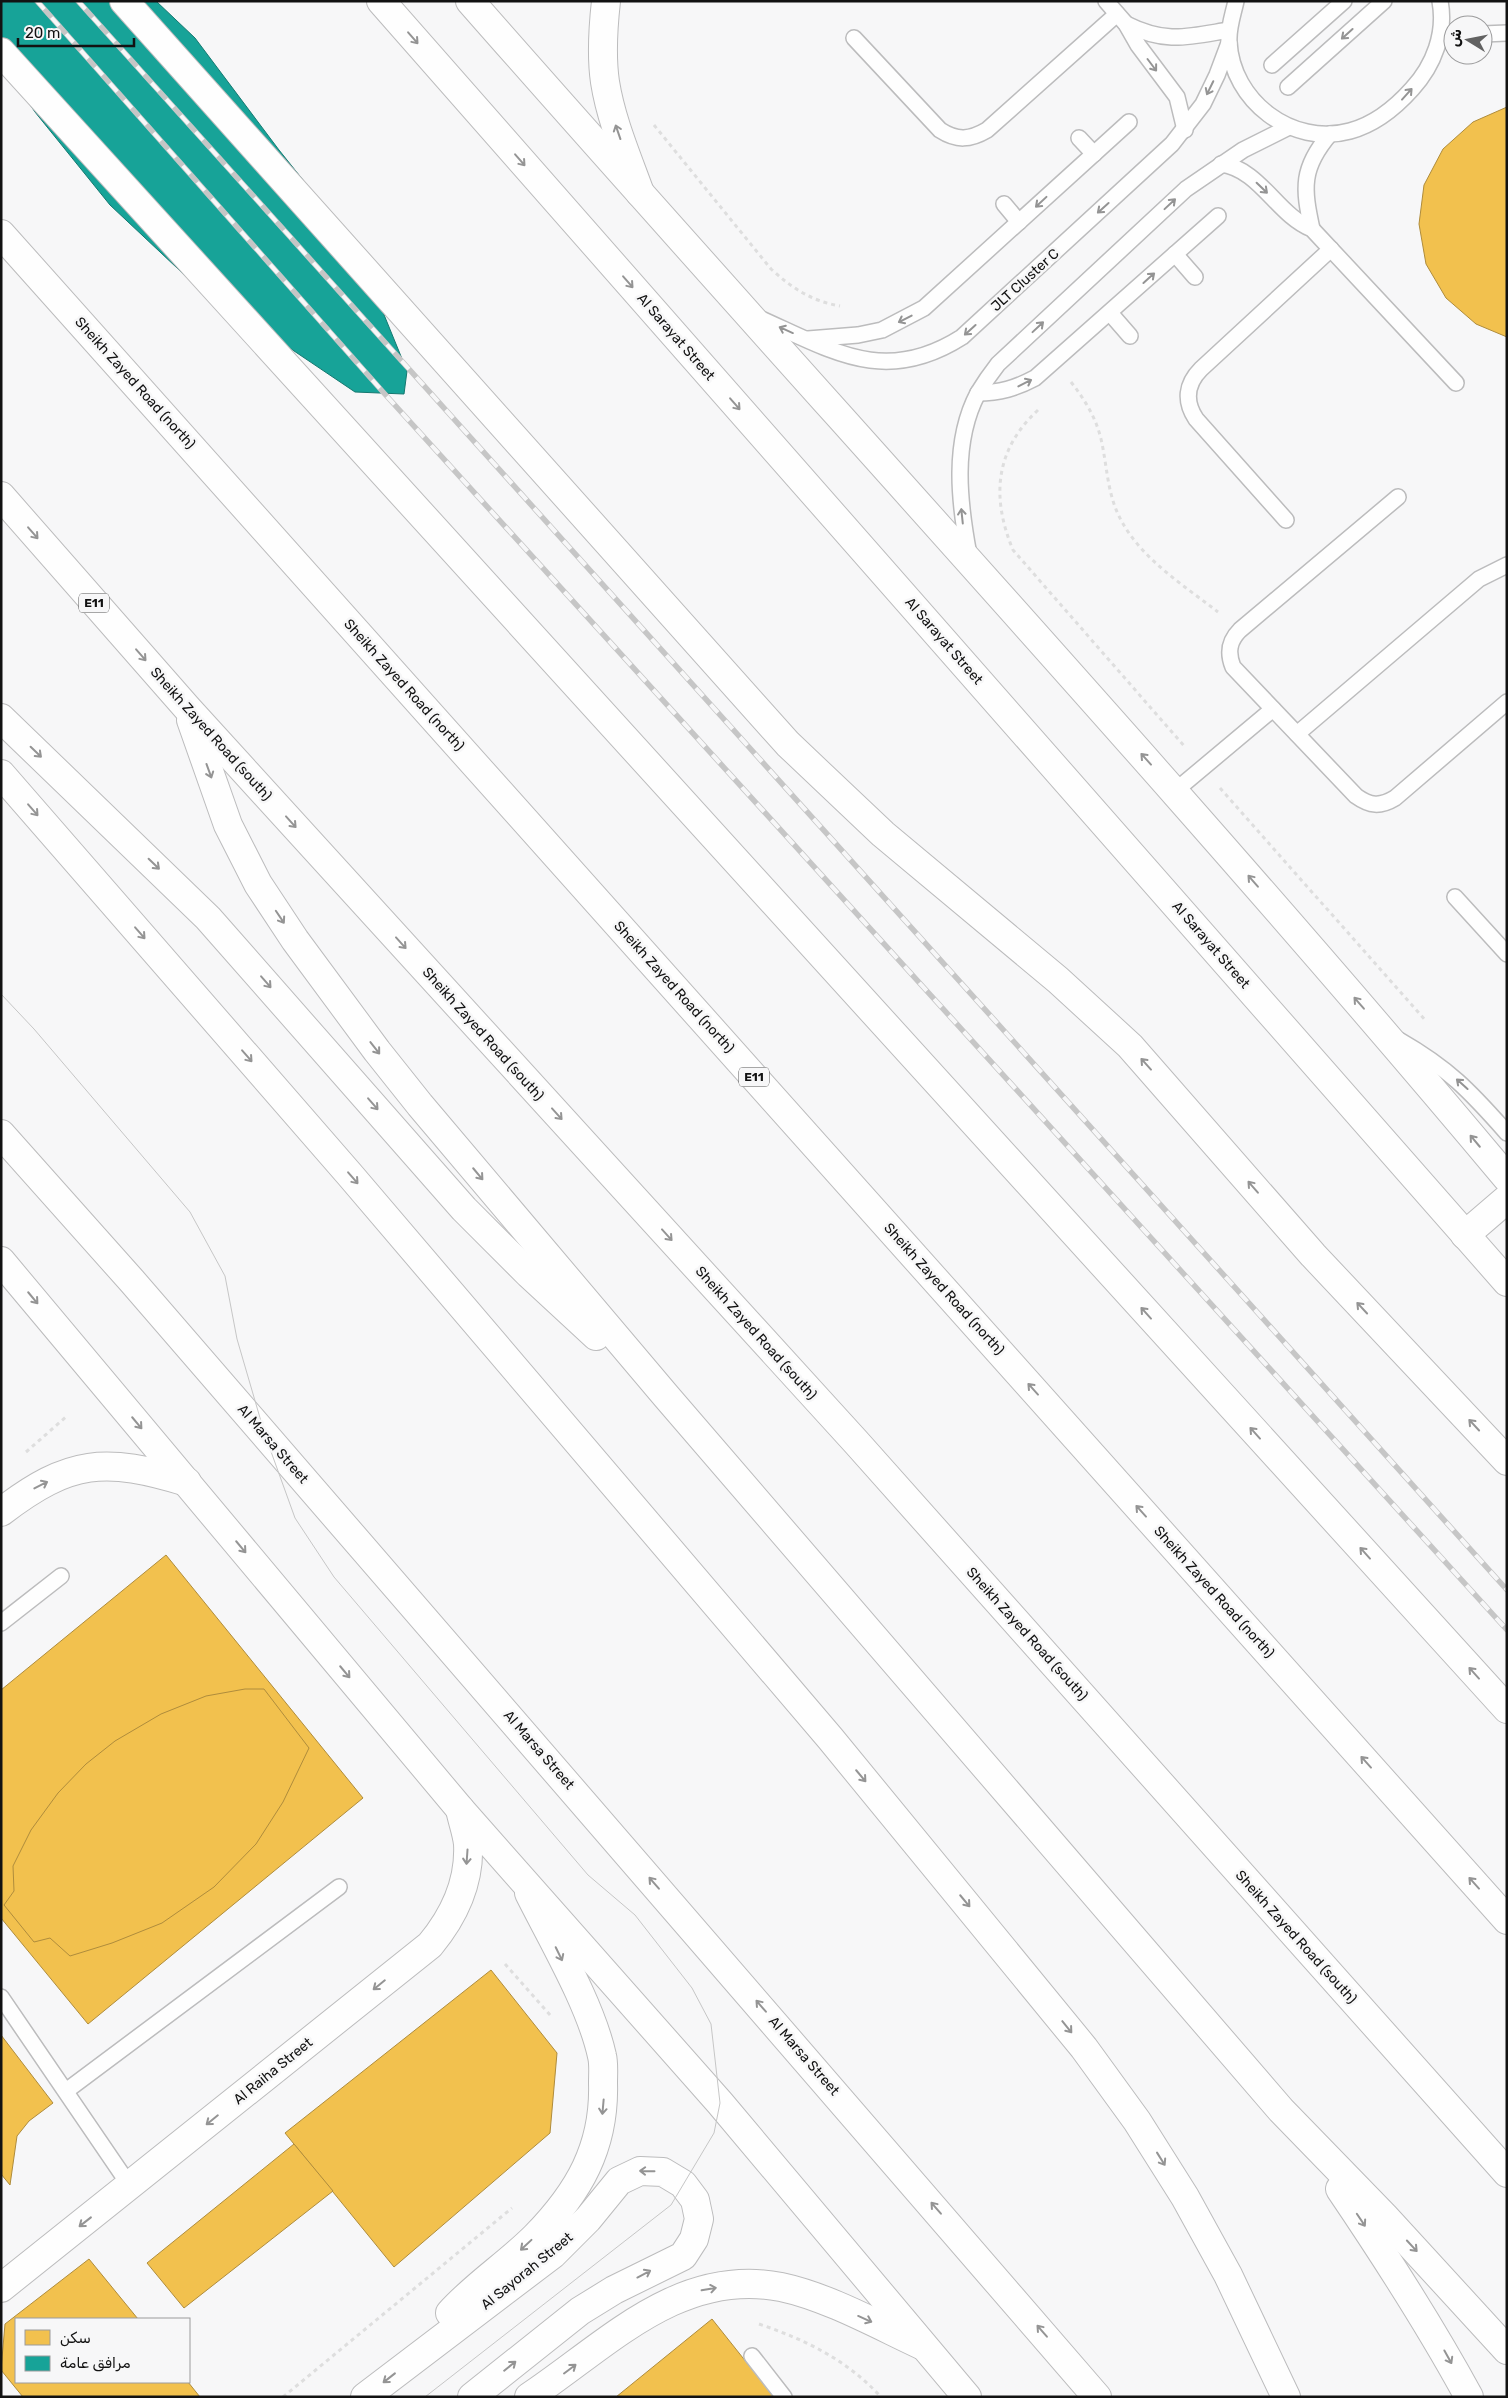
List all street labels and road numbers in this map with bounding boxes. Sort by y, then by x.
street label: JLT Cluster C [987,245,1063,315]
street label: Al Sarayat Street [634,290,719,384]
street label: Sheikh Zayed Road (north) [71,314,199,452]
road number: E11 [79,594,109,612]
street label: Al Sarayat Street [902,594,987,688]
street label: Sheikh Zayed Road (north) [340,616,468,754]
street label: Sheikh Zayed Road (south) [147,664,275,804]
street label: Al Sarayat Street [1169,898,1254,992]
street label: Sheikh Zayed Road (north) [610,918,738,1056]
street label: Sheikh Zayed Road (south) [419,964,547,1104]
road number: E11 [739,1068,769,1086]
street label: Sheikh Zayed Road (north) [880,1220,1008,1358]
street label: Sheikh Zayed Road (south) [692,1263,820,1403]
street label: Al Marsa Street [234,1401,312,1487]
street label: Sheikh Zayed Road (north) [1150,1523,1278,1661]
street label: Sheikh Zayed Road (south) [963,1564,1091,1704]
street label: Al Marsa Street [500,1707,578,1793]
street label: Sheikh Zayed Road (south) [1232,1867,1360,2007]
street label: Al Marsa Street [765,2013,843,2099]
street label: Al Raiha Street [230,2034,316,2108]
street label: Al Sayorah Street [478,2228,577,2313]

